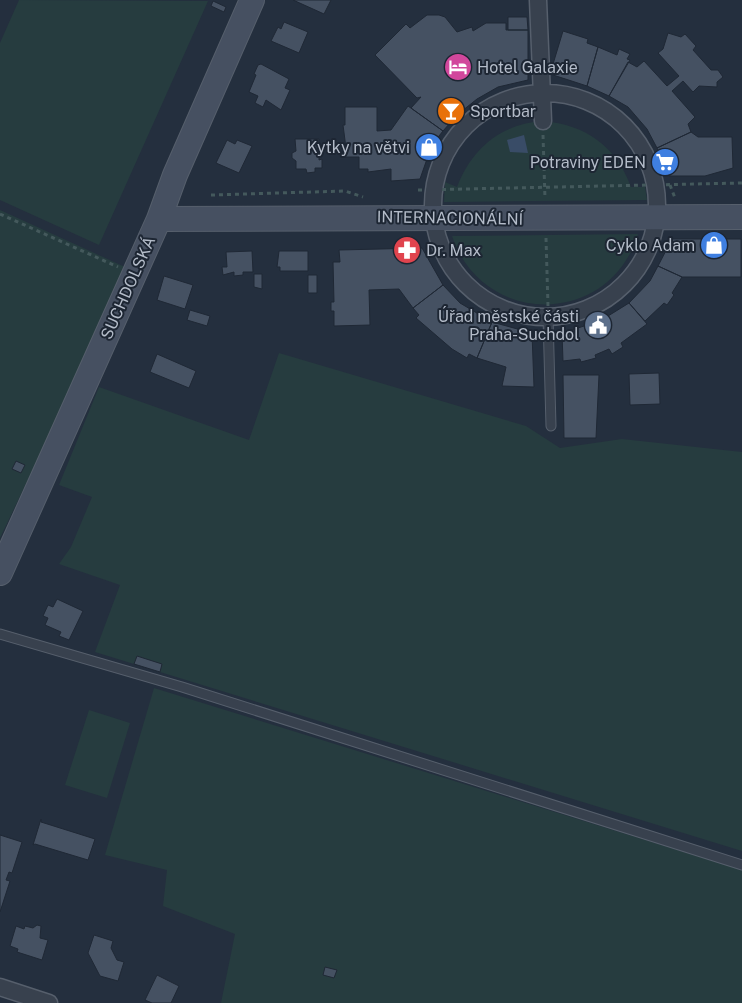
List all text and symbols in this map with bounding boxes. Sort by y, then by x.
hotel icon: Hotel Galaxie [443,52,473,82]
place label: Hotel Galaxie [477,58,578,77]
bar icon: Sportbar [436,96,466,126]
place label: Sportbar [470,102,536,121]
shop icon: Kytky na větvi [414,132,444,162]
place label: Kytky na větvi [307,138,410,157]
supermarket icon: Potraviny EDEN [650,147,680,177]
place label: Potraviny EDEN [530,153,646,172]
street label: INTERNACIONÁLNÍ [377,206,524,229]
shop icon: Cyklo Adam [699,230,729,260]
street label: SUCHDOLSKÁ [96,233,159,342]
pharmacy icon: Dr. Max [392,235,422,265]
place label: Cyklo Adam [606,236,695,255]
place label: Dr. Max [426,241,481,260]
place label: Úřad městské části Praha-Suchdol [438,306,579,344]
public building icon: Úřad městské části Praha-Suchdol [583,310,613,340]

